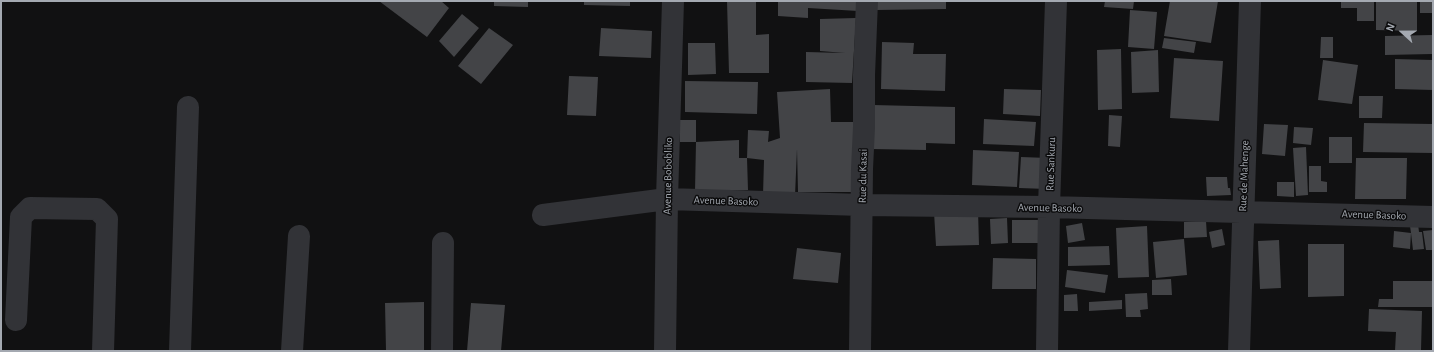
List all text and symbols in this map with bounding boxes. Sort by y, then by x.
north arrow [1382,12,1422,52]
text: N [1384,22,1397,33]
street label: Avenue Bobobliko [661,137,675,215]
street label: Rue Sankuru [1043,137,1059,191]
street label: Rue de Mahenge [1236,140,1252,212]
street label: Rue du Kasai [856,149,870,203]
street label: Avenue Basoko [693,193,759,209]
street label: Avenue Basoko [1018,201,1082,215]
street label: Avenue Basoko [1341,207,1407,223]

